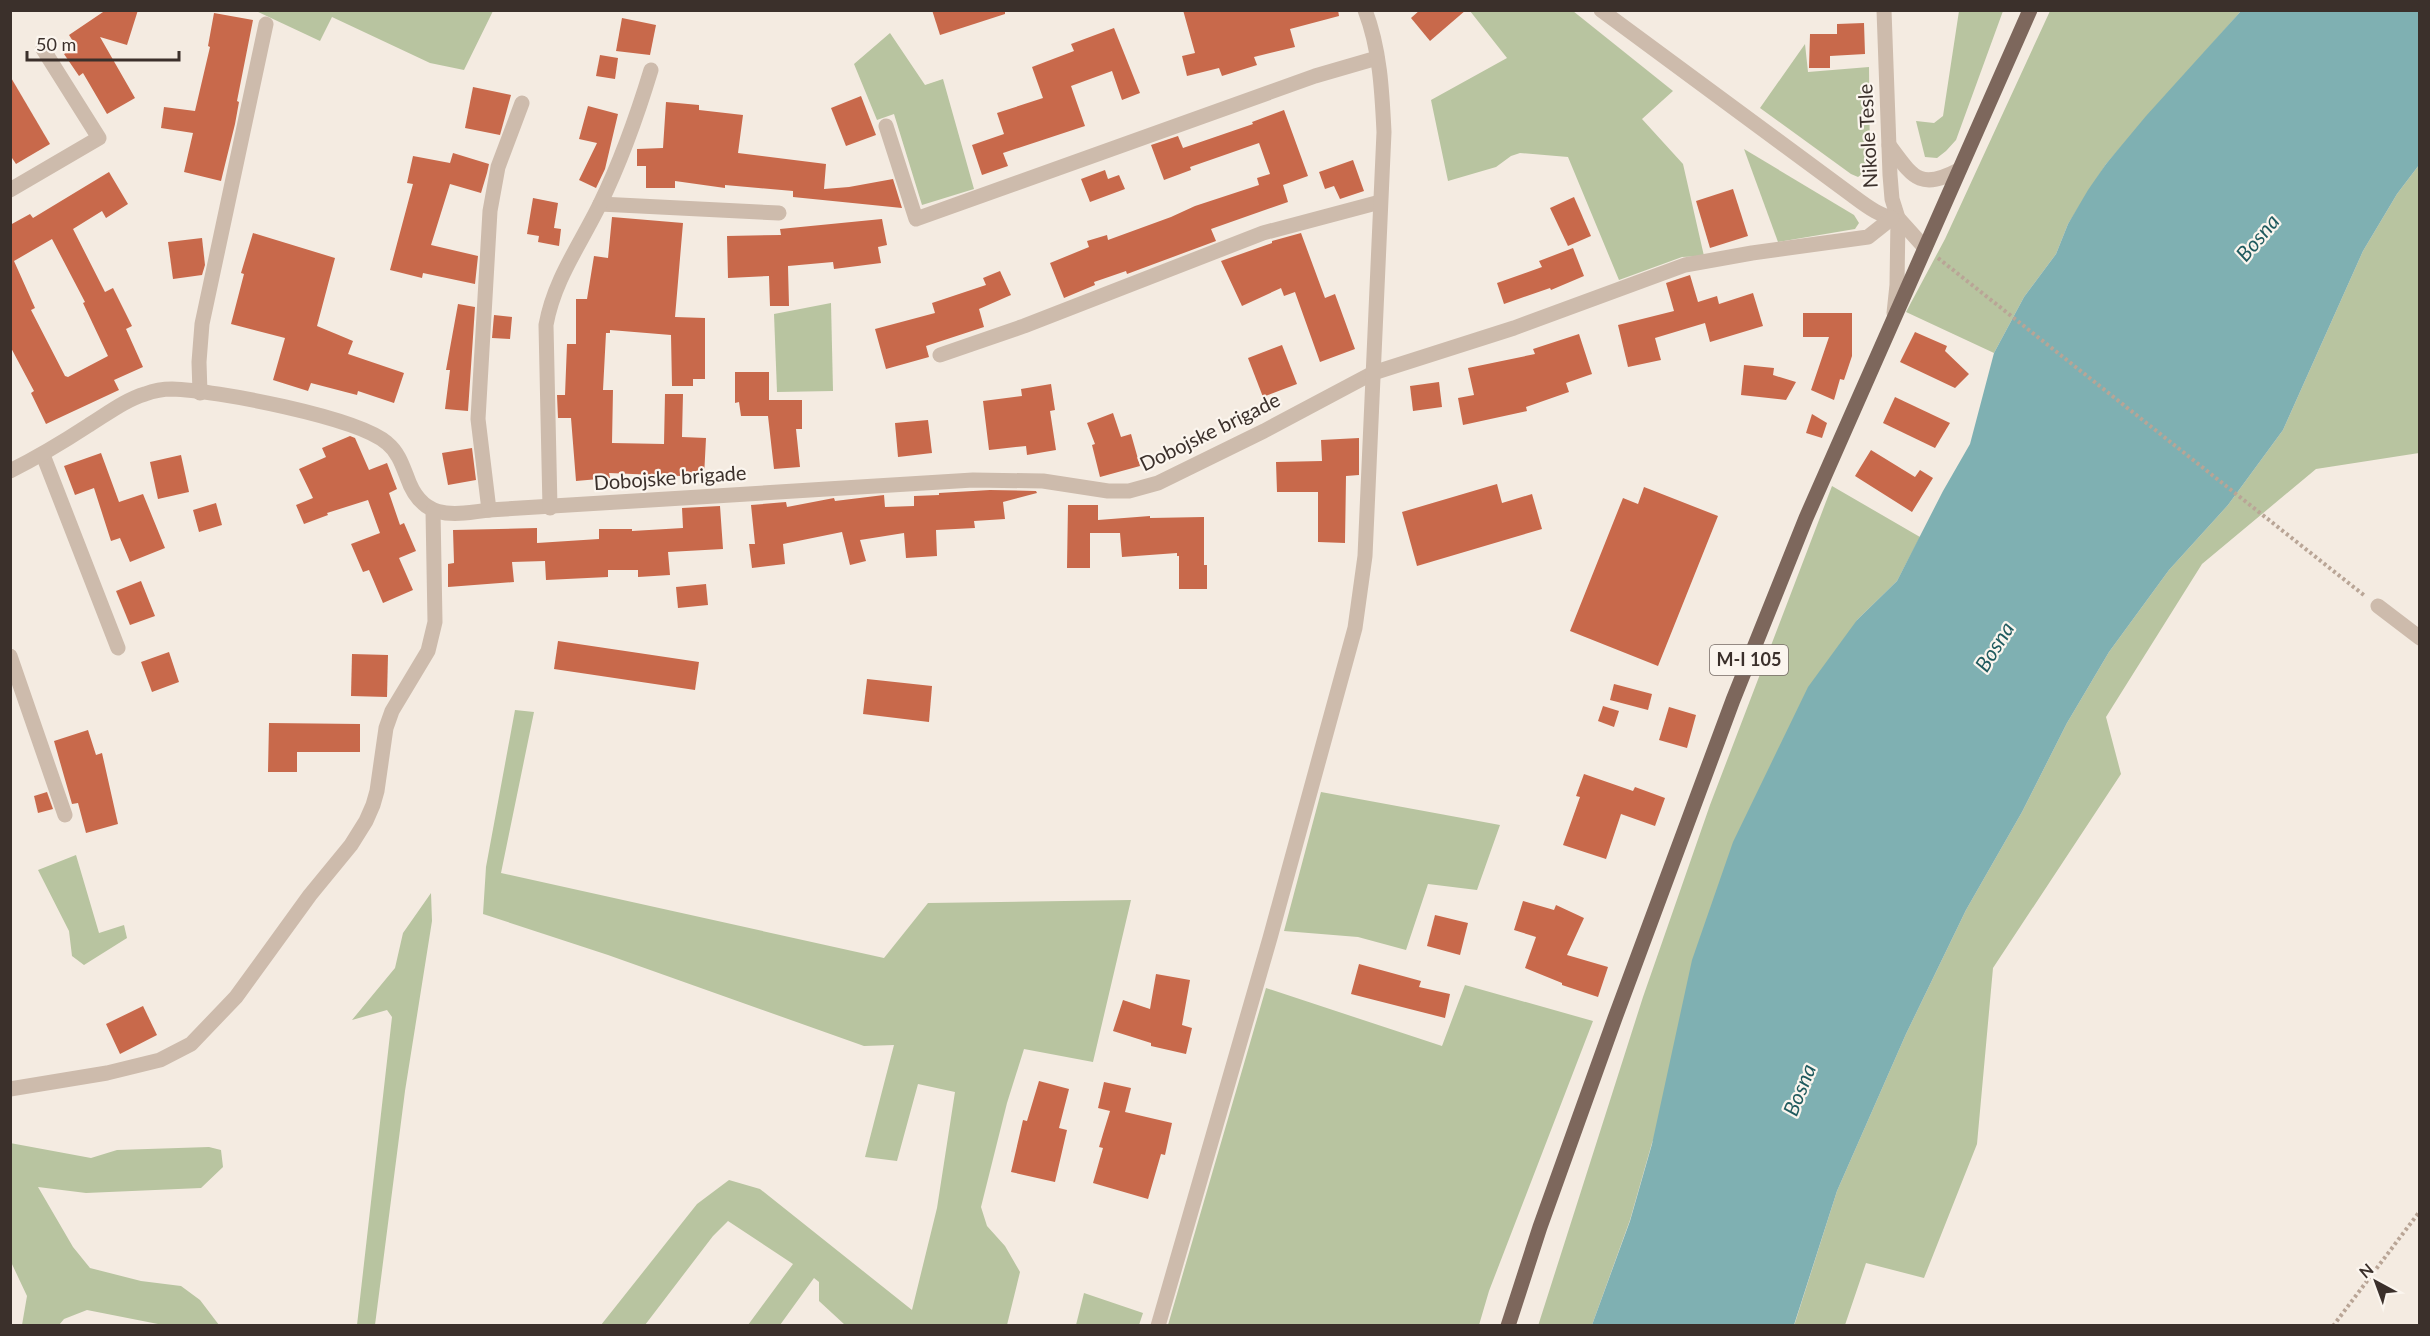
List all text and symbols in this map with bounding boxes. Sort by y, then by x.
scale bar [27,24,178,62]
text: 50 m [36,33,76,55]
street label: Nikole Tesle [1852,83,1882,189]
water label: Bosna [2230,208,2284,266]
street label: Dobojske brigade [1136,387,1284,475]
street label: Dobojske brigade [593,460,747,494]
water label: Bosna [1969,617,2019,676]
road number: M-I 105 [1710,645,1788,675]
water label: Bosna [1777,1060,1820,1119]
north arrow [2346,1252,2406,1312]
text: N [2355,1259,2377,1282]

